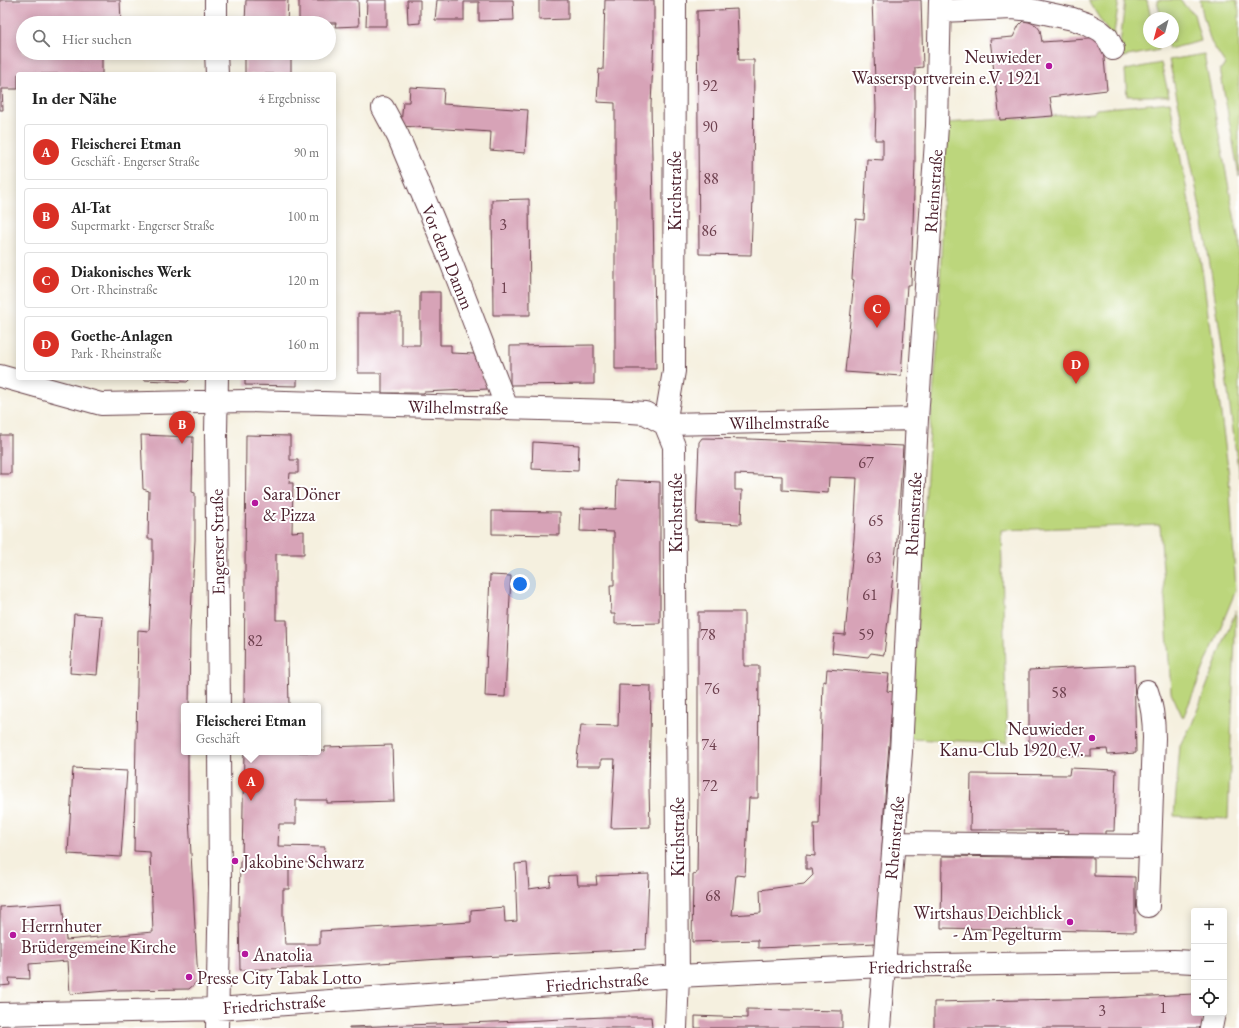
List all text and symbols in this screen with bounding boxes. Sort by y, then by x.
north arrow [1143,12,1179,48]
search box [16,16,336,60]
icon: search [30,27,52,49]
text: Hier suchen [62,29,132,48]
place label: Neuwieder Wassersportverein e.V. 1921 [852,45,1041,89]
marker: Neuwieder Wassersportverein e.V. 1921 [1044,61,1054,71]
house number: 92 [702,75,718,96]
text: In der Nähe [32,87,117,109]
text: 4 Ergebnisse [259,90,320,107]
house number: 90 [702,116,718,137]
text: Fleischerei Etman [71,134,181,153]
text: A [41,144,51,161]
text: 90 m [294,144,319,161]
street label: Rheinstraße [919,148,947,234]
street label: Kirchstraße [663,151,686,231]
text: Geschäft · Engerser Straße [71,153,200,170]
house number: 88 [703,168,719,189]
text: Al-Tat [71,198,111,217]
street label: Vor dem Damm [416,201,480,313]
text: B [42,208,50,225]
text: 100 m [288,208,319,225]
house number: 3 [499,214,507,235]
text: Supermarkt · Engerser Straße [71,217,214,234]
house number: 86 [701,220,717,241]
text: Diakonisches Werk [71,262,191,281]
text: C [41,272,51,289]
text: 120 m [288,272,319,289]
house number: 1 [500,277,508,298]
text: Ort · Rheinstraße [71,281,158,298]
pin: C [864,295,890,328]
text: Goethe-Anlagen [71,326,173,345]
text: D [41,336,51,353]
text: 160 m [288,336,319,353]
text: Park · Rheinstraße [71,345,161,362]
pin: D [1063,351,1089,384]
street label: Wilhelmstraße [408,395,508,419]
street label: Wilhelmstraße [729,410,829,434]
pin: B [169,411,195,444]
house number: 67 [858,452,874,473]
street label: Rheinstraße [899,472,927,556]
street label: Kirchstraße [664,473,687,553]
place label: Sara Döner & Pizza [263,482,340,526]
street label: Engerser Straße [205,489,229,595]
marker: Sara Döner & Pizza [250,498,260,508]
house number: 65 [868,510,884,531]
house number: 63 [866,547,882,568]
your location [510,574,530,594]
house number: 61 [862,584,878,605]
house number: 78 [700,624,716,645]
house number: 59 [858,624,874,645]
house number: 82 [247,630,263,651]
house number: 76 [704,678,720,699]
house number: 58 [1051,682,1067,703]
popup [181,703,321,755]
text: Fleischerei Etman [196,711,306,730]
place label: Neuwieder Kanu-Club 1920 e.V. [939,717,1084,761]
text: Geschäft [196,730,240,747]
marker: Neuwieder Kanu-Club 1920 e.V. [1087,733,1097,743]
house number: 74 [701,734,717,755]
pin: A [238,768,264,801]
house number: 72 [702,775,718,796]
street label: Rheinstraße [879,795,909,881]
street label: Kirchstraße [666,797,689,877]
place label: Jakobine Schwarz [241,850,364,873]
marker: Jakobine Schwarz [230,856,240,866]
house number: 68 [705,885,721,906]
place label: Wirtshaus Deichblick - Am Pegelturm [914,901,1063,945]
map controls [1191,908,1227,1016]
button: + [1191,908,1227,944]
place label: Herrnhuter Brüdergemeine Kirche [21,914,176,958]
marker: Wirtshaus Deichblick - Am Pegelturm [1065,917,1075,927]
marker: Herrnhuter Brüdergemeine Kirche [8,930,18,940]
place label: Anatolia [252,943,313,966]
button: − [1191,944,1227,980]
marker: Anatolia [240,949,250,959]
street label: Friedrichstraße [868,954,972,978]
place label: Presse City Tabak Lotto [197,966,362,989]
street label: Friedrichstraße [545,967,649,997]
marker: Presse City Tabak Lotto [184,972,194,982]
button: locate [1191,980,1227,1016]
street label: Friedrichstraße [222,989,326,1019]
house number: 1 [1159,997,1167,1018]
house number: 3 [1098,1000,1106,1021]

